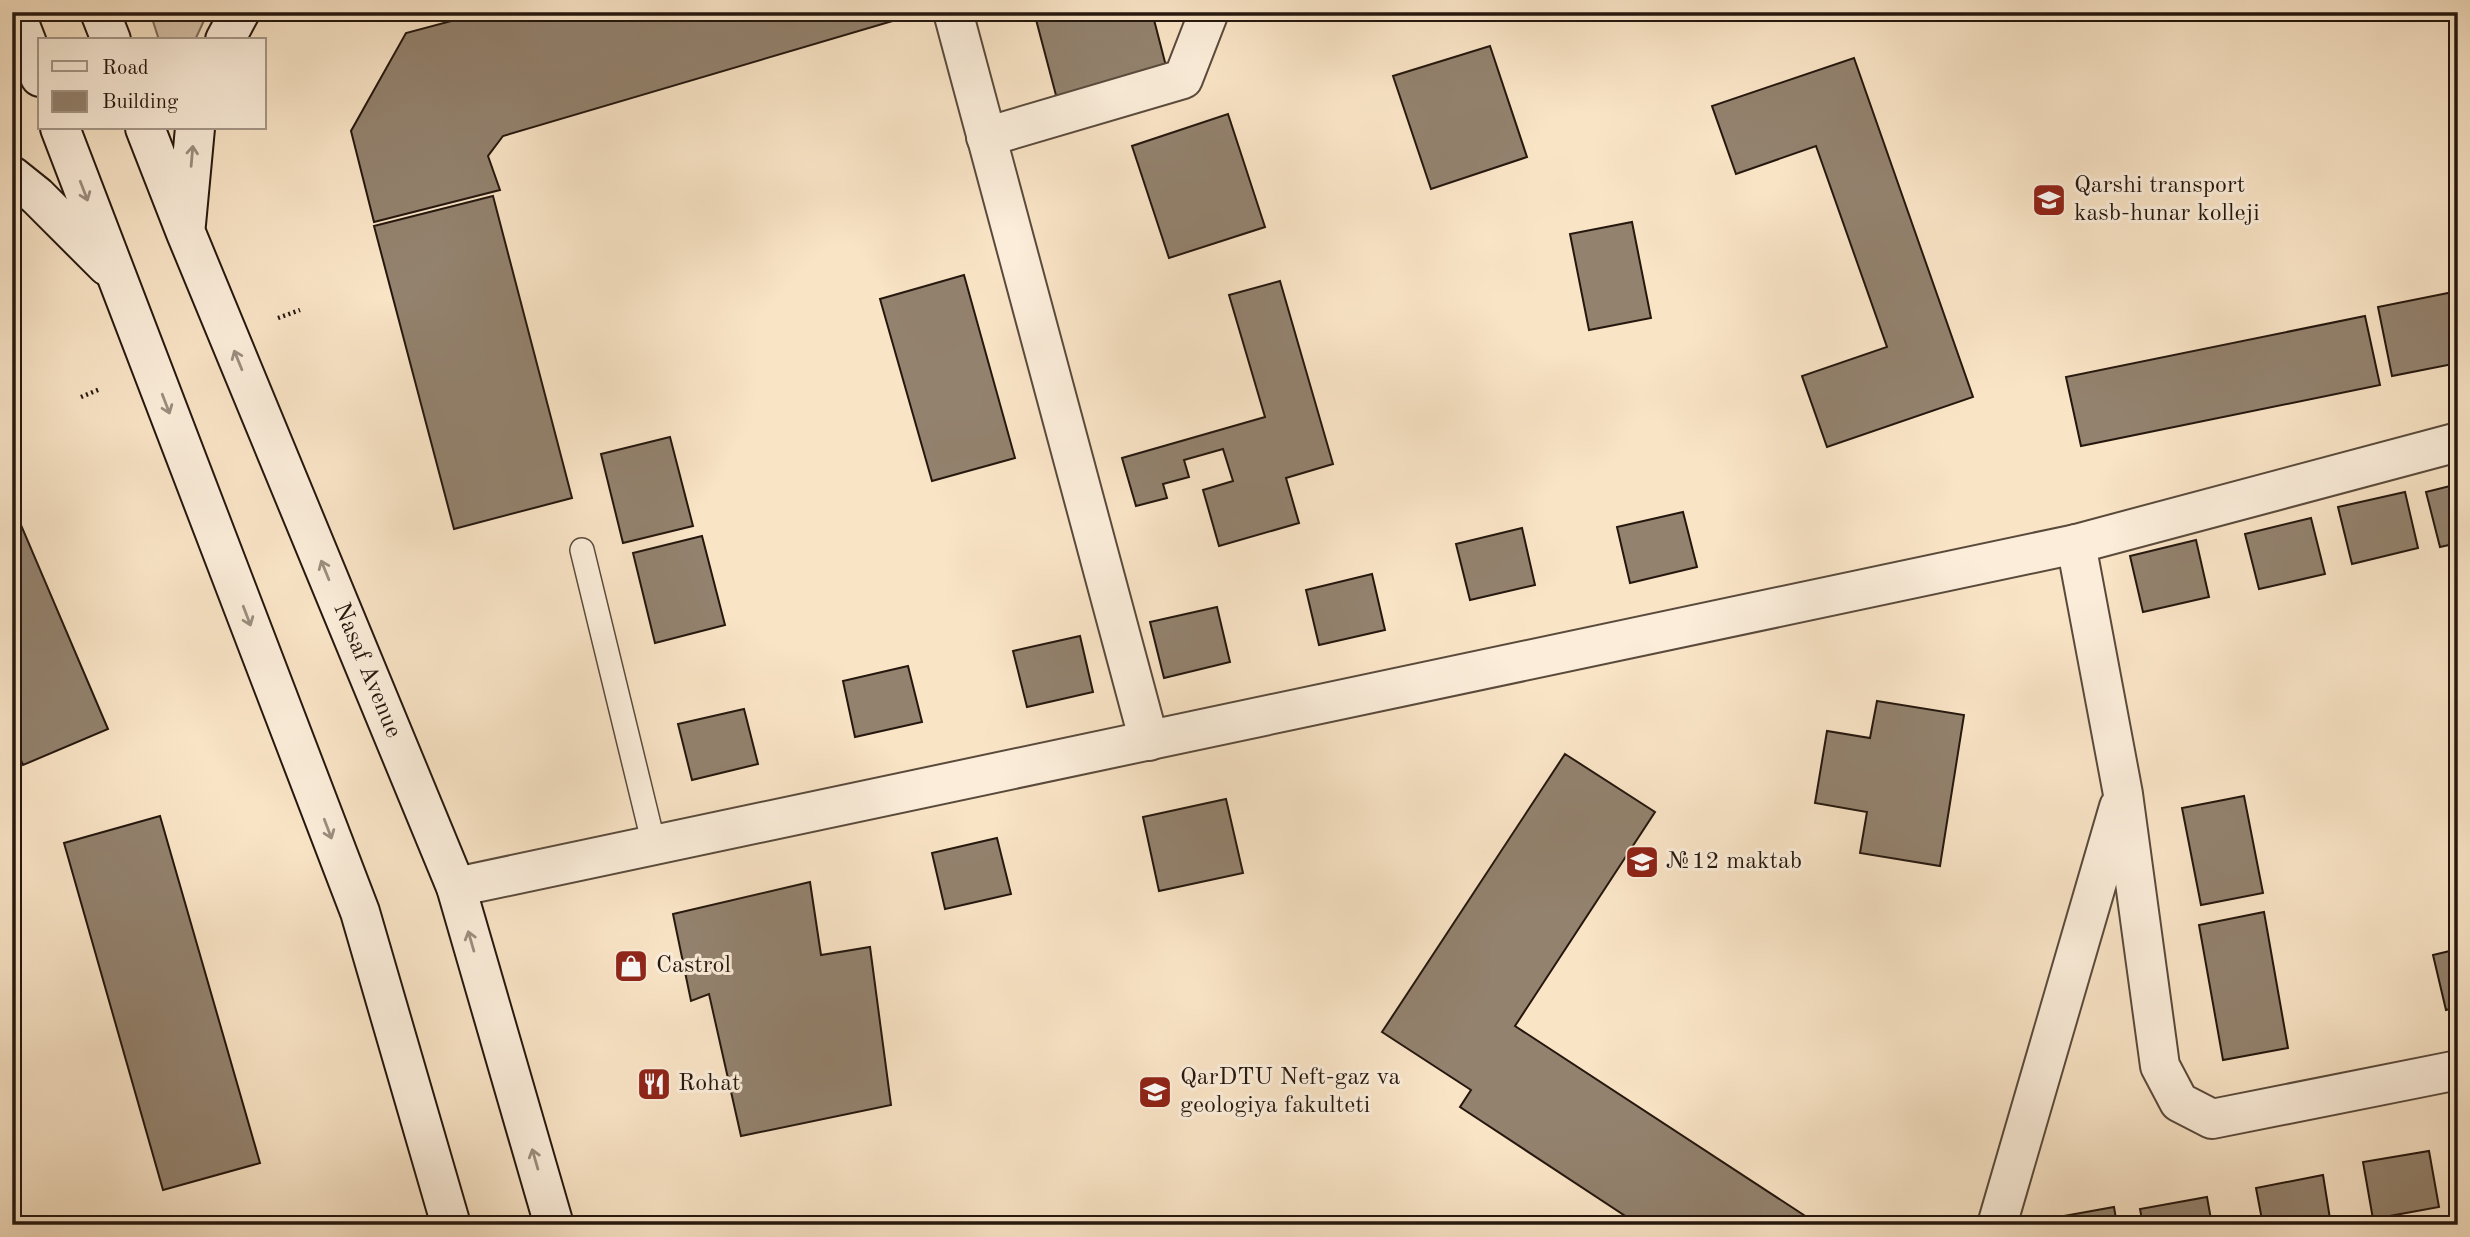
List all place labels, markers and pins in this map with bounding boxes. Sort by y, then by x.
place label: Qarshi transport kasb-hunar kolleji [2074,174,2260,226]
school or university icon: Qarshi transport kasb-hunar kolleji [2030,181,2068,219]
school or university icon: №12 maktab [1623,843,1661,881]
place label: №12 maktab [1666,850,1802,874]
shop icon: Castrol [612,947,650,985]
place label: Castrol [656,954,731,978]
restaurant icon: Rohat [635,1065,673,1103]
place label: QarDTU Neft-gaz va geologiya fakulteti [1180,1066,1401,1118]
place label: Rohat [678,1072,740,1096]
school or university icon: QarDTU Neft-gaz va geologiya fakulteti [1136,1073,1174,1111]

